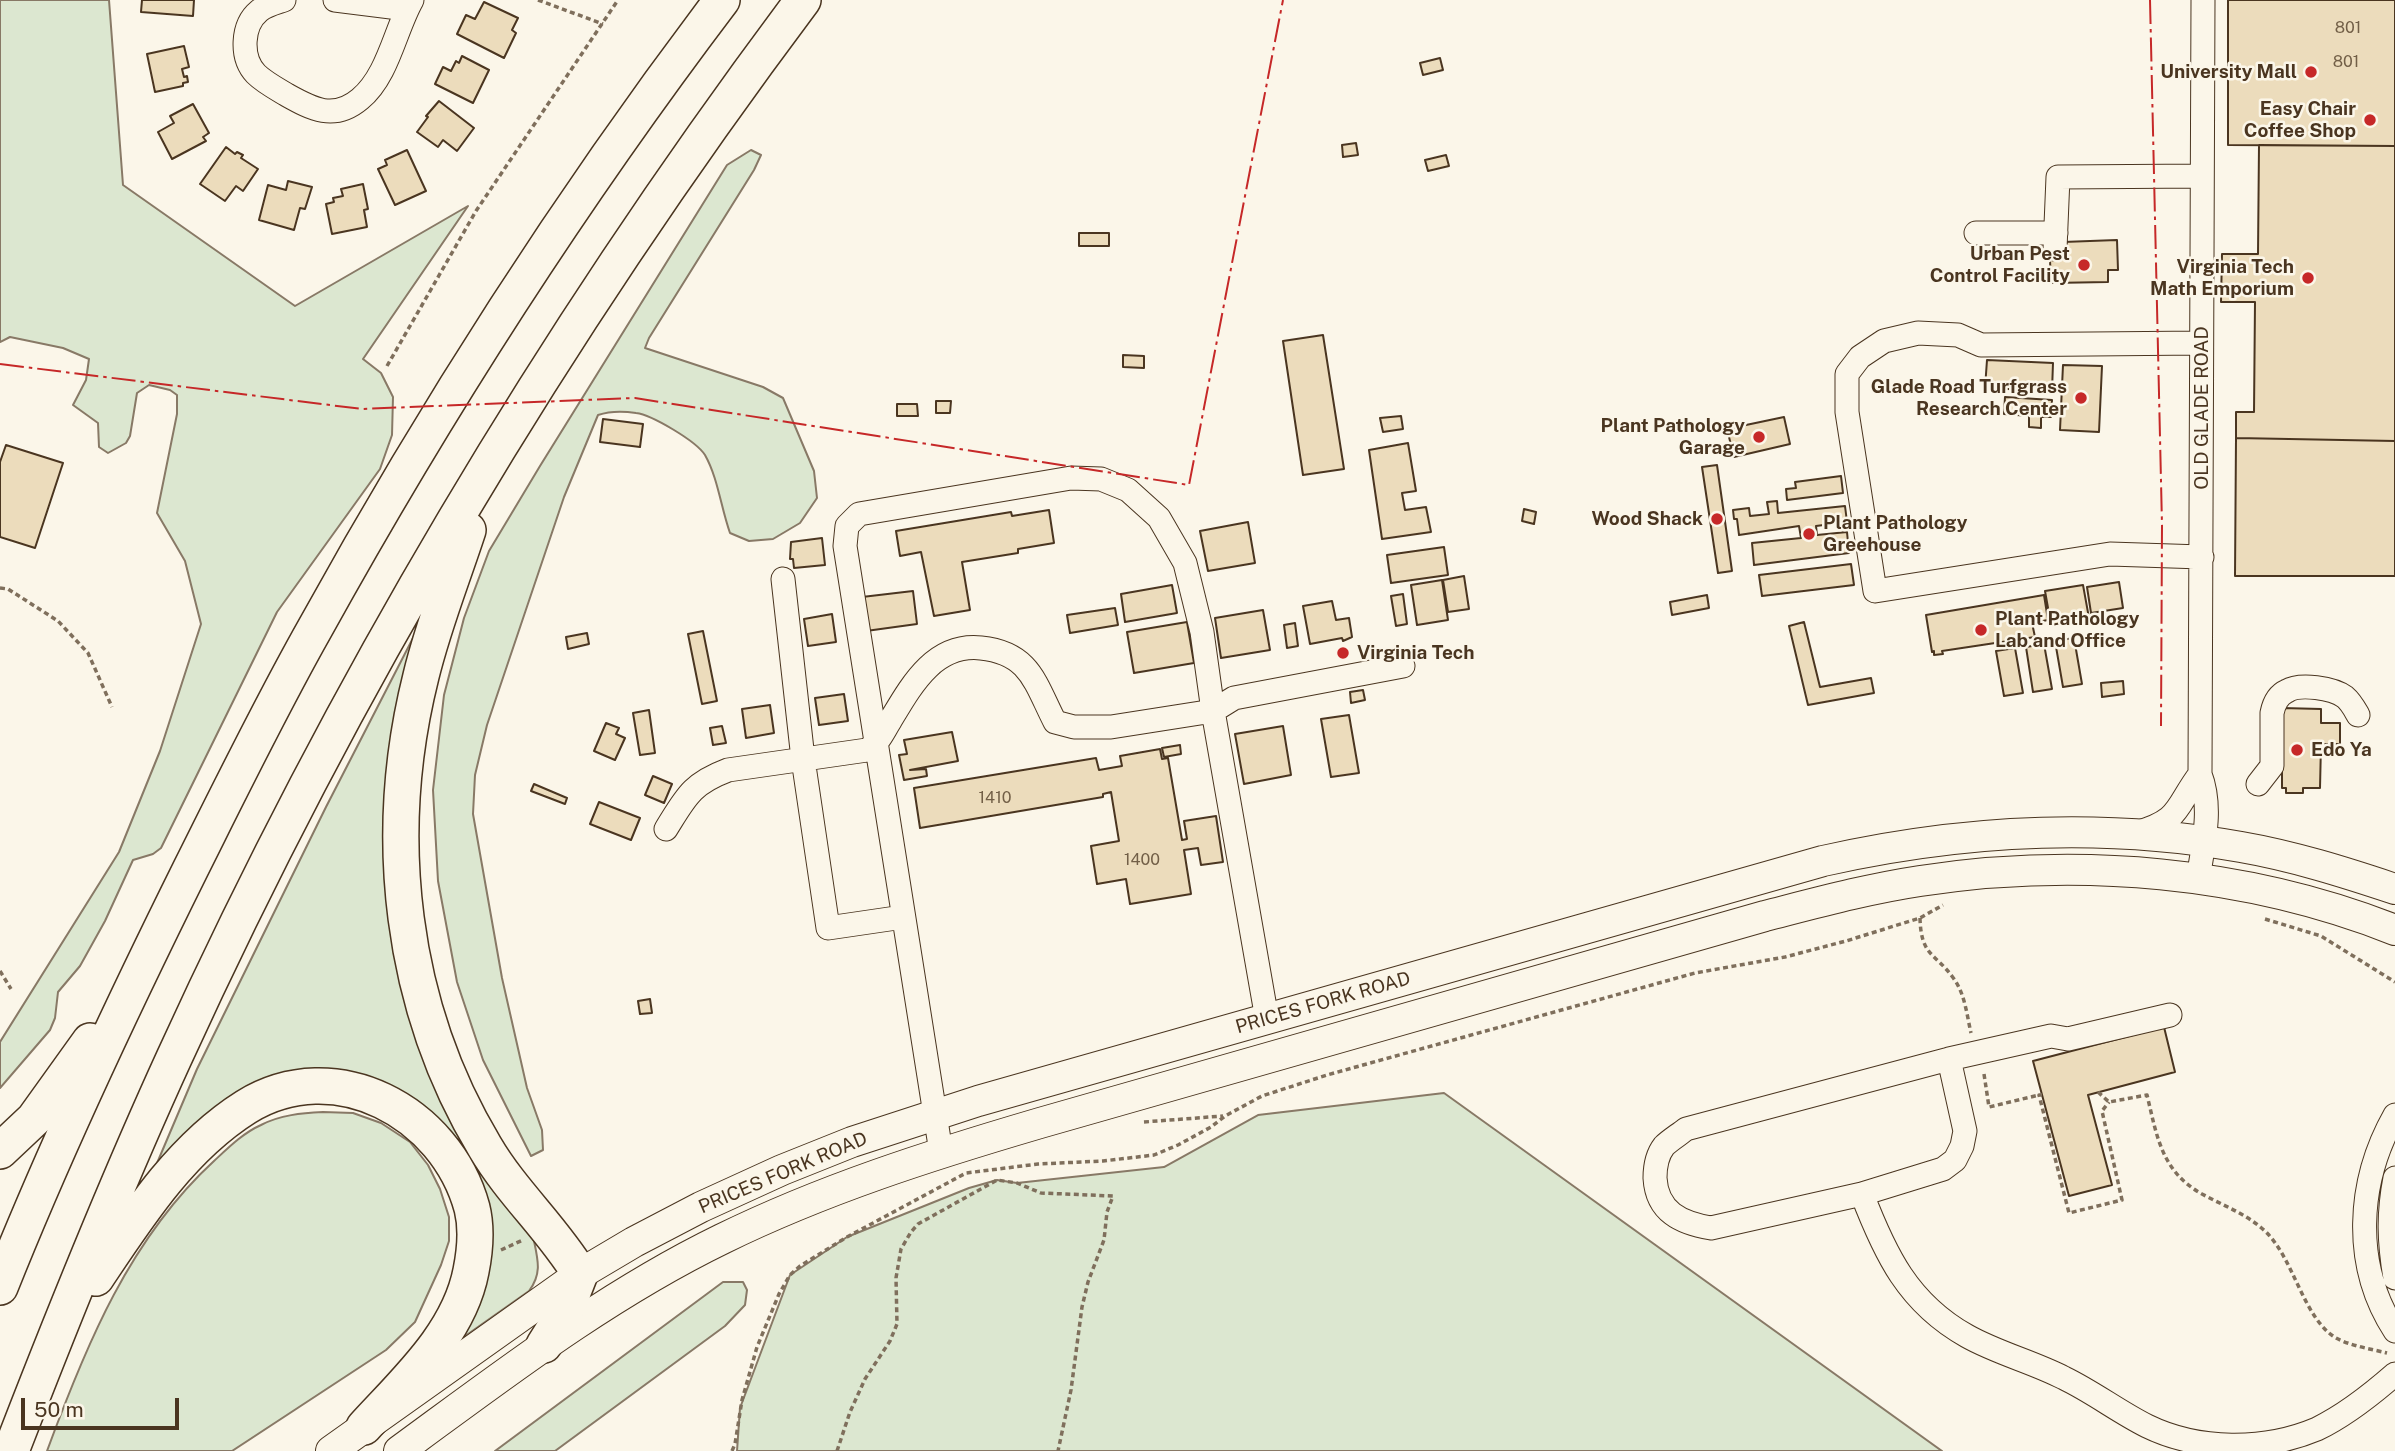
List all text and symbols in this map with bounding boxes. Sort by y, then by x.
house number: 801 [2335,18,2361,38]
house number: 801 [2333,52,2359,72]
place label: University Mall [2160,61,2297,83]
marker: University Mall [2303,64,2319,80]
place label: Easy Chair Coffee Shop [2244,98,2356,142]
marker: Easy Chair Coffee Shop [2362,112,2378,128]
place label: Urban Pest Control Facility [1930,243,2070,287]
place label: Virginia Tech Math Emporium [2150,256,2294,300]
marker: Urban Pest Control Facility [2076,257,2092,273]
marker: Virginia Tech Math Emporium [2300,270,2316,286]
street label: OLD GLADE ROAD [2191,326,2213,490]
place label: Glade Road Turfgrass Research Center [1871,376,2067,420]
marker: Glade Road Turfgrass Research Center [2073,390,2089,406]
place label: Plant Pathology Garage [1601,415,1745,459]
marker: Plant Pathology Garage [1751,429,1767,445]
place label: Wood Shack [1591,508,1703,530]
marker: Wood Shack [1709,511,1725,527]
place label: Plant Pathology Greehouse [1823,512,1967,556]
marker: Plant Pathology Greehouse [1801,526,1817,542]
place label: Plant Pathology Lab and Office [1995,608,2139,652]
marker: Plant Pathology Lab and Office [1973,622,1989,638]
place label: Virginia Tech [1357,642,1474,664]
marker: Virginia Tech [1335,645,1351,661]
place label: Edo Ya [2311,739,2372,761]
marker: Edo Ya [2289,742,2305,758]
house number: 1410 [979,788,1011,808]
house number: 1400 [1124,850,1160,870]
street label: PRICES FORK ROAD [1233,967,1413,1039]
street label: PRICES FORK ROAD [695,1127,871,1219]
scale bar [24,1384,182,1428]
text: 50 m [34,1397,84,1422]

